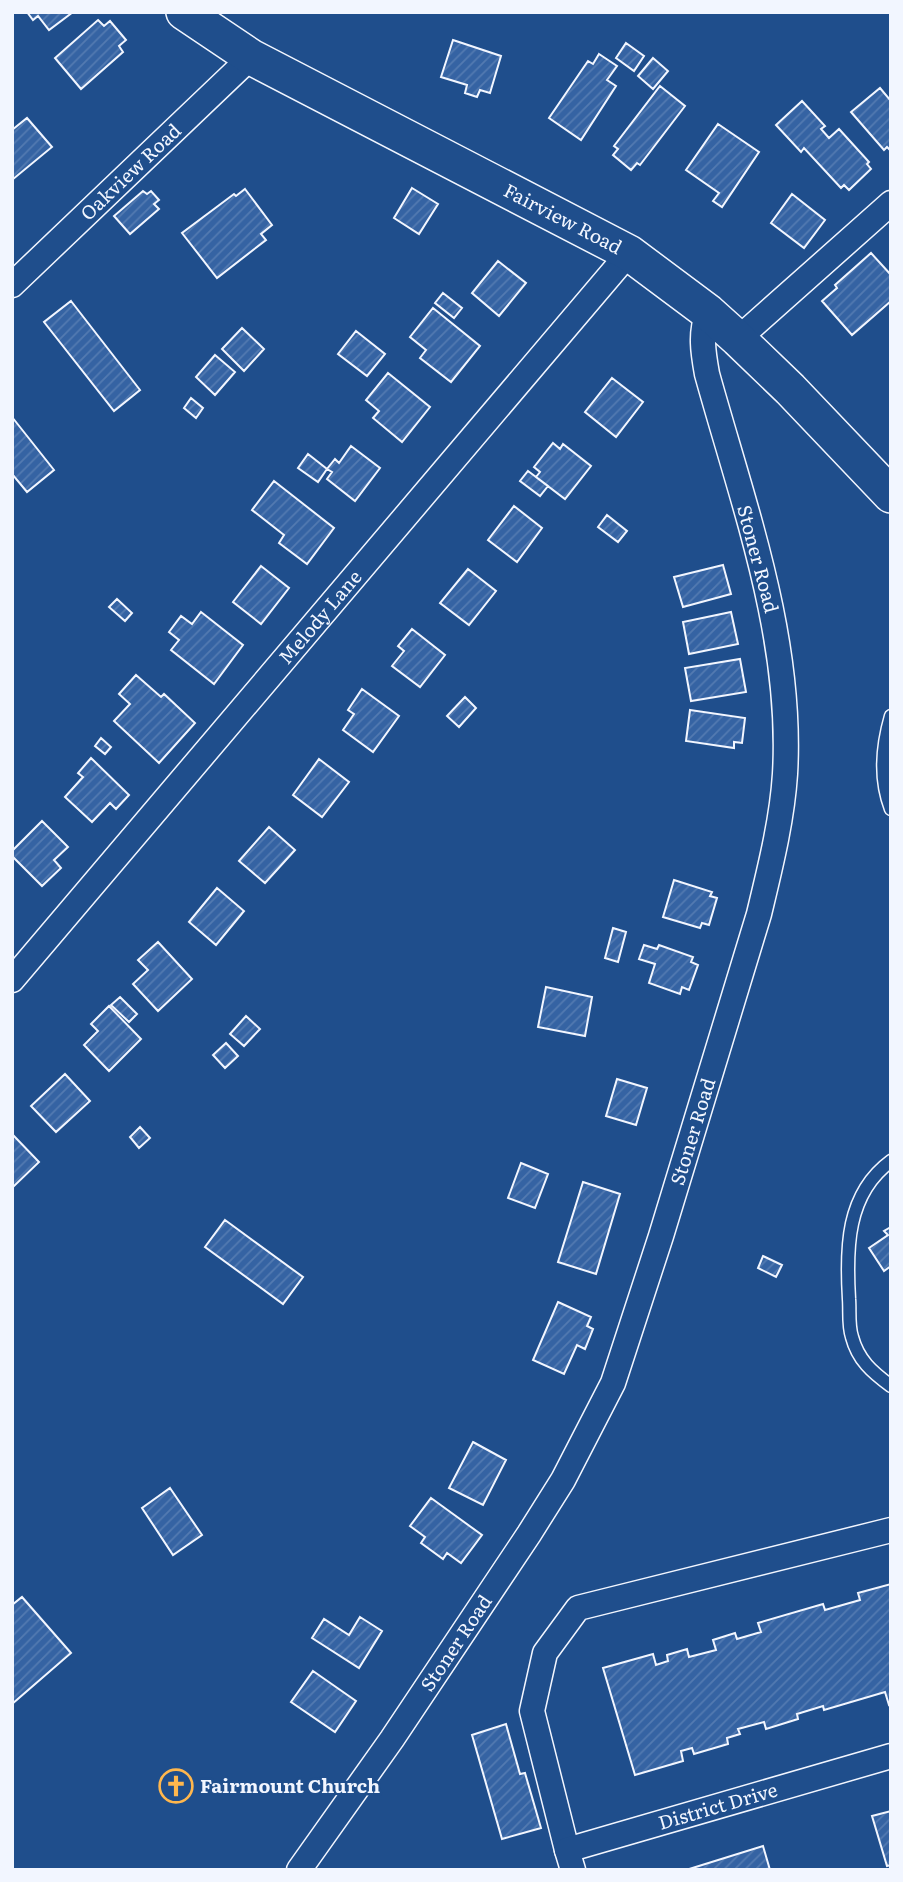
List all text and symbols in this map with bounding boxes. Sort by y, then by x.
street label: Oakview Road [73,116,187,226]
street label: Fairview Road [499,175,628,260]
street label: Stoner Road [731,502,787,616]
street label: Melody Lane [271,563,367,670]
street label: Stoner Road [662,1074,721,1188]
street label: Stoner Road [413,1588,498,1696]
church icon: Fairmount Church [157,1767,195,1805]
place label: Fairmount Church [200,1771,380,1799]
street label: District Drive [655,1775,781,1836]

